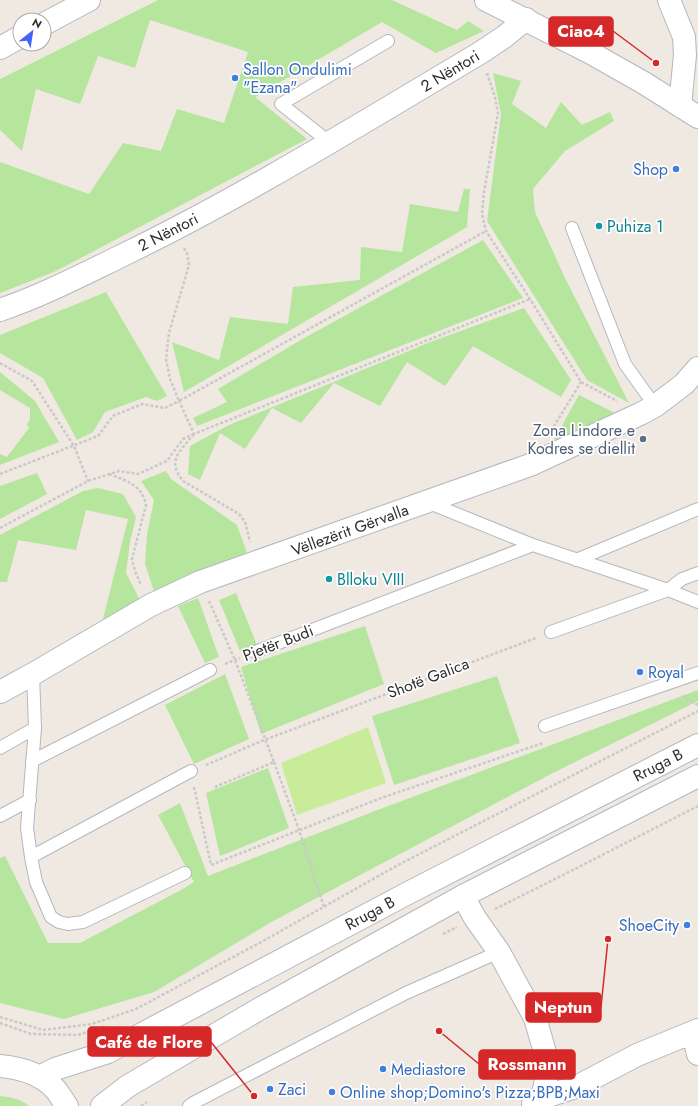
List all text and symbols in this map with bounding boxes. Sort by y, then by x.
north arrow [12,12,52,52]
text: N [29,14,45,32]
callout: Ciao4 [549,17,613,46]
text: Ciao4 [557,19,605,43]
street label: 2 Nëntori [416,44,484,98]
place label: Sallon Ondulimi "Ezana" [243,58,352,99]
marker: Sallon Ondulimi "Ezana" [230,73,240,83]
place label: Shop [633,158,668,181]
marker: Shop [671,164,681,174]
street label: 2 Nëntori [134,207,202,257]
place label: Puhiza 1 [607,215,663,238]
marker: Puhiza 1 [594,221,604,231]
place label: Zona Lindore e Kodres se diellit [527,419,635,460]
marker: Zona Lindore e Kodres se diellit [638,434,648,444]
street label: Vëllezërit Gërvalla [288,498,412,562]
place label: Blloku VIII [337,568,404,591]
marker: Blloku VIII [324,574,334,584]
street label: Pjetër Budi [239,619,317,667]
street label: Shotë Galica [384,652,472,704]
place label: Royal [648,661,684,684]
marker: Royal [635,667,645,677]
street label: Rruga B [629,743,687,787]
street label: Rruga B [341,890,399,936]
place label: ShoeCity [619,914,680,937]
marker: ShoeCity [682,920,692,930]
callout: Neptun [526,993,601,1022]
text: Neptun [534,995,592,1019]
callout: Café de Flore [88,1027,211,1056]
text: Café de Flore [95,1030,203,1054]
callout: Rossmann [479,1050,575,1079]
text: Rossmann [487,1052,567,1076]
place label: Mediastore [391,1058,466,1081]
marker: Mediastore [378,1064,388,1074]
place label: Zaci [278,1078,306,1101]
place label: Online shop;Domino's Pizza;BPB;Maxi [340,1081,600,1104]
marker: Zaci [265,1084,275,1094]
marker: Online shop;Domino's Pizza;BPB;Maxi [327,1087,337,1097]

